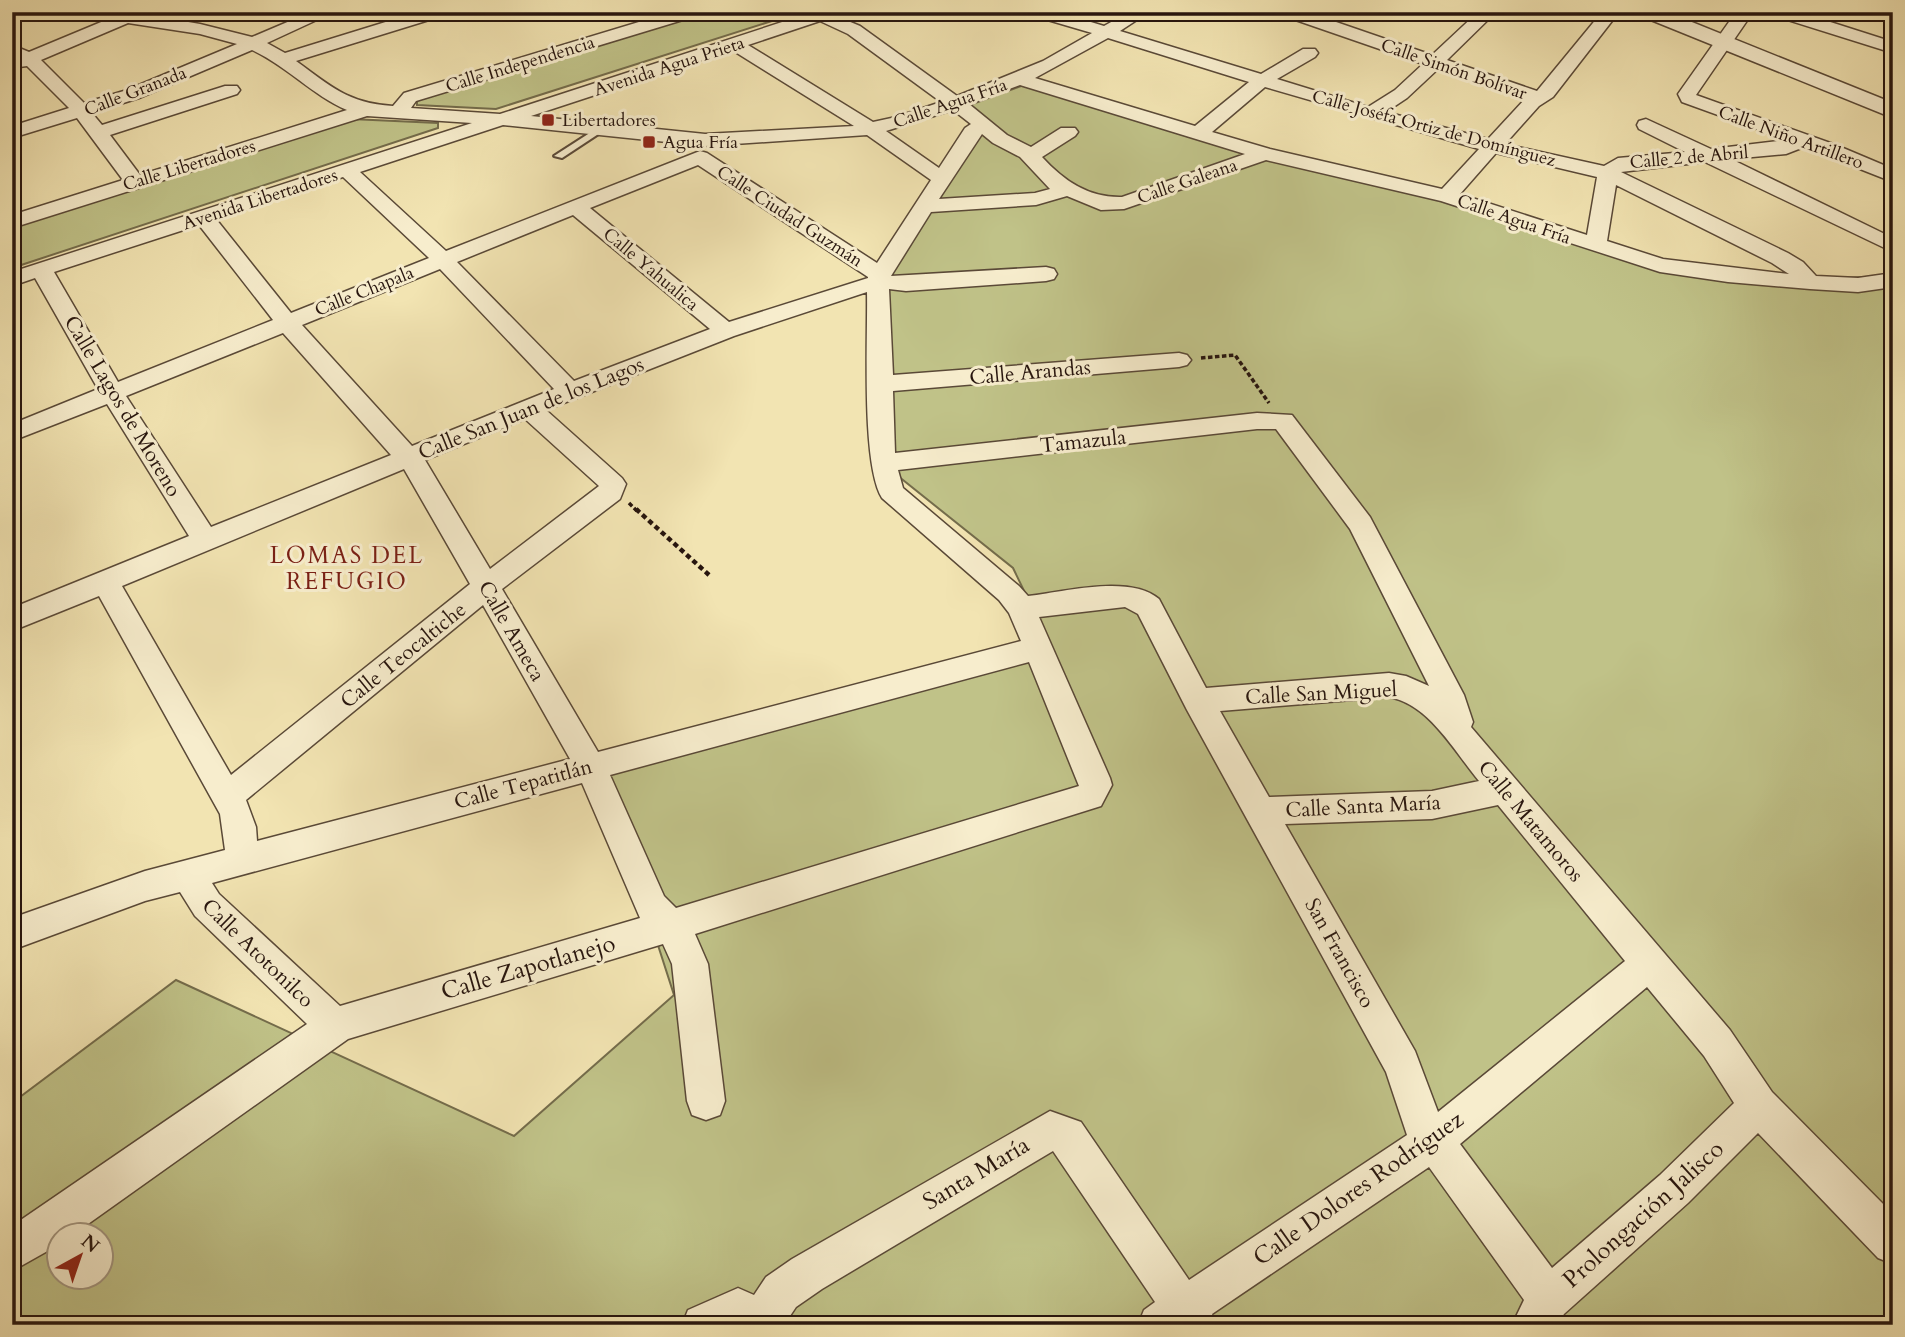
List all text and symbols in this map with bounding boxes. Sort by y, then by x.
street label: Calle Independencia [442,30,598,99]
street label: Avenida Agua Prieta [591,30,748,103]
street label: Calle Simón Bolívar [1378,33,1531,106]
street label: Calle Granada [80,60,190,122]
street label: Calle Agua Fría [890,72,1011,135]
street label: Calle Joséfa Ortiz de Domínguez [1309,84,1558,173]
street label: Calle Niño Artillero [1715,100,1867,175]
place label: Libertadores [562,108,656,133]
marker: Libertadores [540,112,556,128]
place label: Agua Fría [663,130,738,155]
street label: Calle Libertadores [120,133,259,198]
marker: Agua Fría [641,134,657,150]
street label: Calle 2 de Abril [1629,140,1750,175]
street label: Calle Galeana [1134,153,1241,210]
street label: Calle Ciudad Guzmán [712,160,868,274]
street label: Avenida Libertadores [180,163,341,236]
street label: Calle Agua Fría [1454,188,1574,251]
street label: Calle Yahualica [597,222,704,317]
street label: Calle Chapala [311,260,418,323]
street label: Calle Lagos de Moreno [57,310,188,502]
street label: Calle San Juan de los Lagos [414,350,648,467]
street label: Calle Arandas [968,353,1092,392]
street label: Tamazula [1038,423,1128,460]
district label: LOMAS DEL REFUGIO [270,540,424,597]
street label: Calle Ameca [471,576,552,687]
street label: Calle Teocaltiche [334,596,472,715]
street label: Calle San Miguel [1244,675,1398,712]
street label: Calle Tepatitlán [451,752,595,817]
street label: Calle Matamoros [1471,754,1590,888]
street label: Calle Santa María [1285,788,1441,825]
street label: Calle Atotonilco [195,892,320,1015]
street label: San Francisco [1297,893,1382,1013]
street label: Calle Zapotlanejo [437,927,619,1008]
street label: Calle Dolores Rodríguez [1246,1103,1470,1274]
street label: Santa María [917,1128,1036,1218]
street label: Prolongación Jalisco [1556,1133,1731,1296]
north arrow [46,1222,116,1292]
text: N [76,1228,105,1259]

